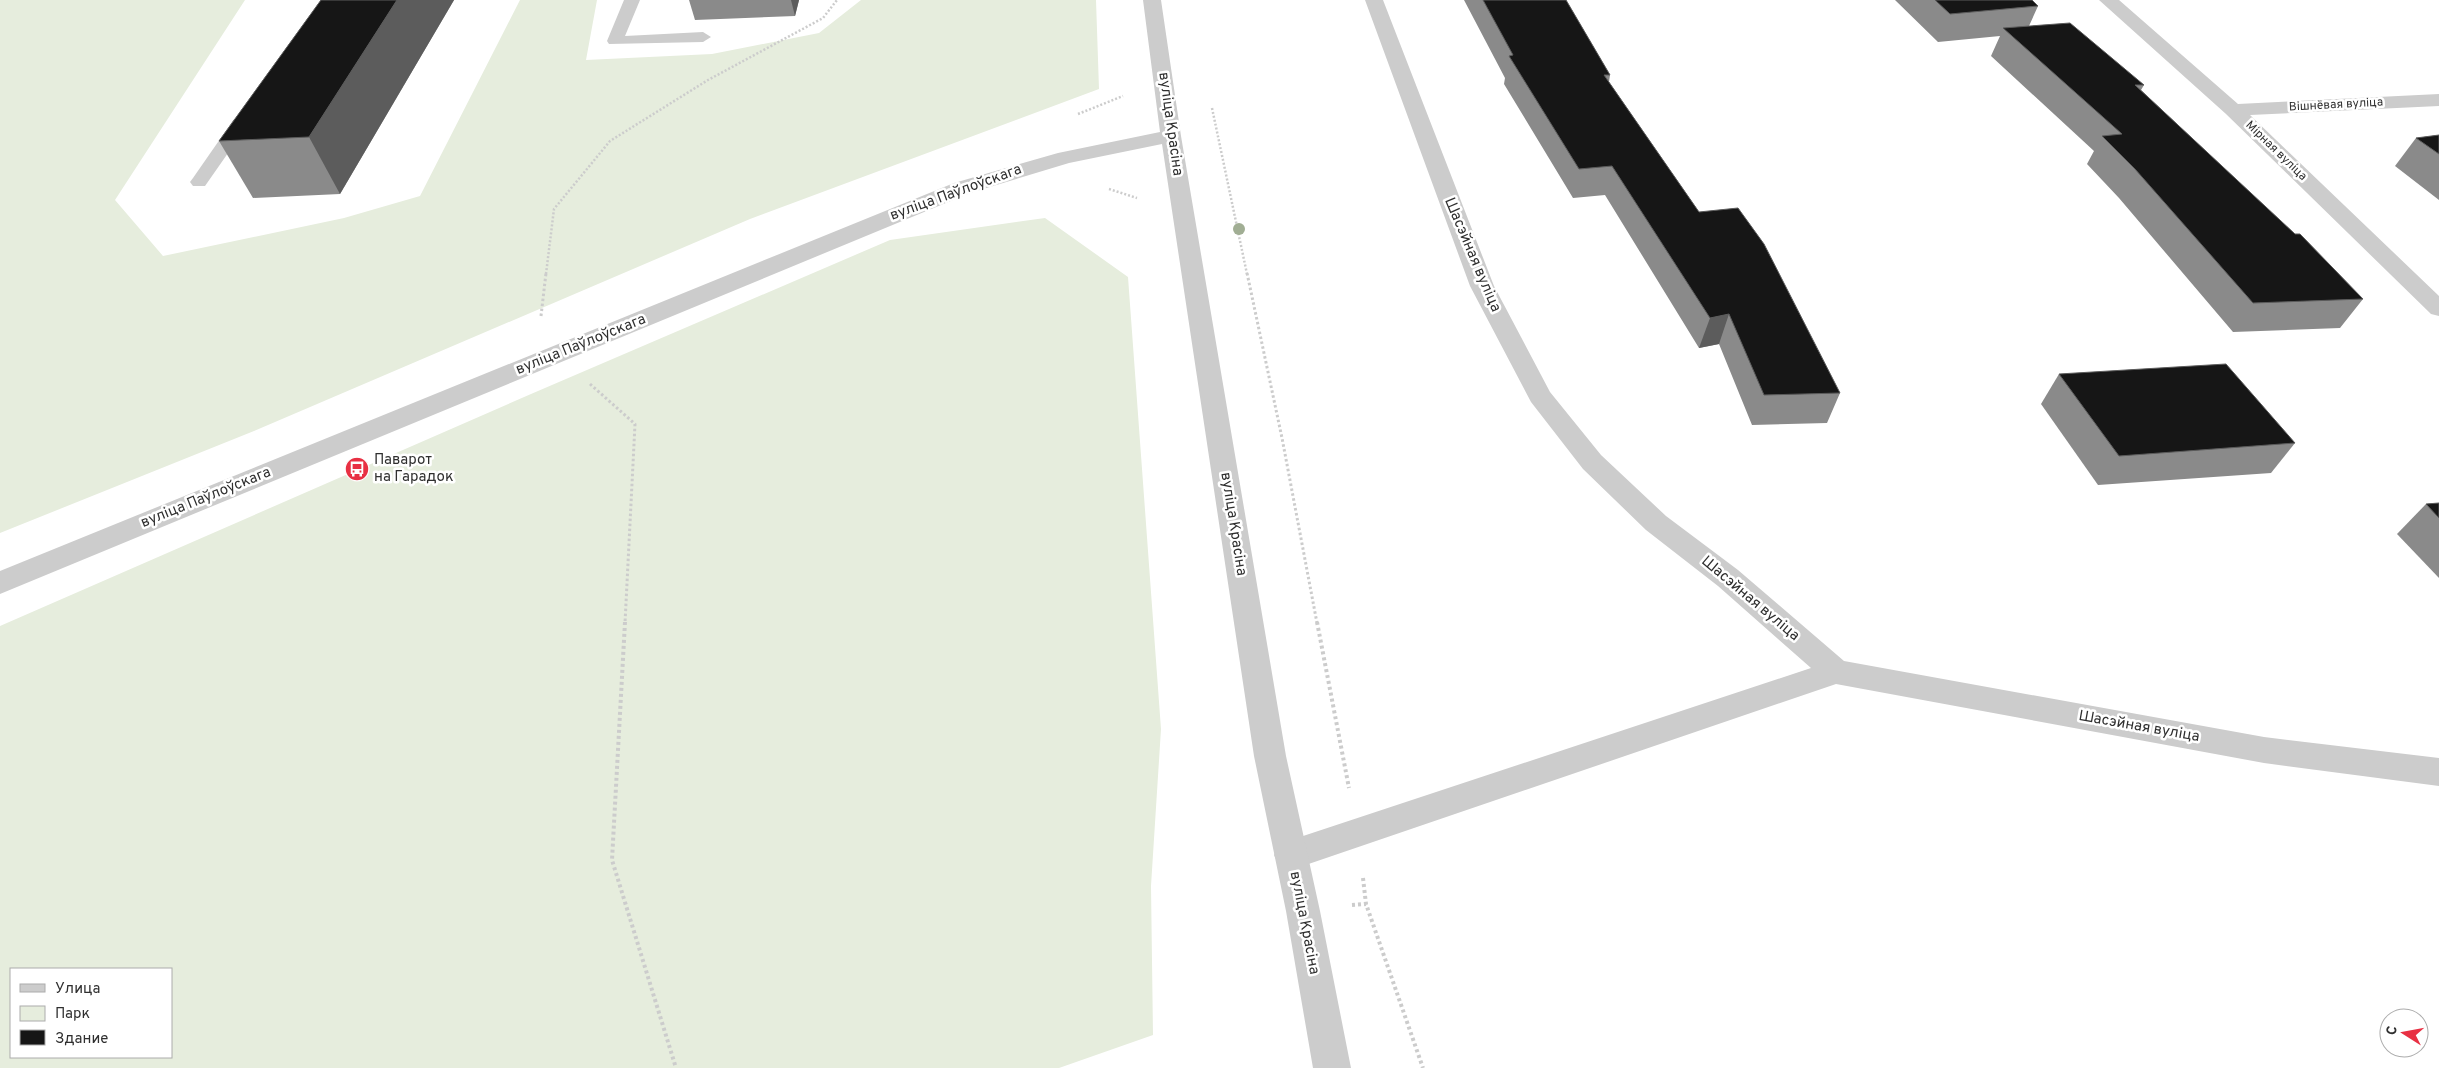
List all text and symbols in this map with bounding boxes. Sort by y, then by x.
street label: вуліца Красіна [1153,71,1187,177]
street label: Вішнёвая вуліца [2289,95,2383,115]
street label: Мірная вуліца [2242,118,2310,184]
street label: вуліца Паўлоўскага [888,160,1024,226]
street label: Шасэйная вуліца [1439,195,1505,315]
street label: вуліца Паўлоўскага [513,310,649,380]
place label: Паварот на Гарадок [374,451,454,487]
bus stop icon: Паварот на Гарадок [344,456,370,482]
street label: вуліца Паўлоўскага [138,463,274,533]
street label: вуліца Красіна [1215,471,1251,577]
street label: Шасэйная вуліца [1697,552,1803,646]
street label: Шасэйная вуліца [2077,707,2201,747]
street label: вуліца Красіна [1285,870,1323,976]
legend [10,968,172,1058]
text: Улица [55,980,100,999]
text: Парк [55,1005,90,1024]
north arrow [2379,1008,2429,1058]
text: С [2384,1025,2402,1037]
text: Здание [55,1030,108,1049]

